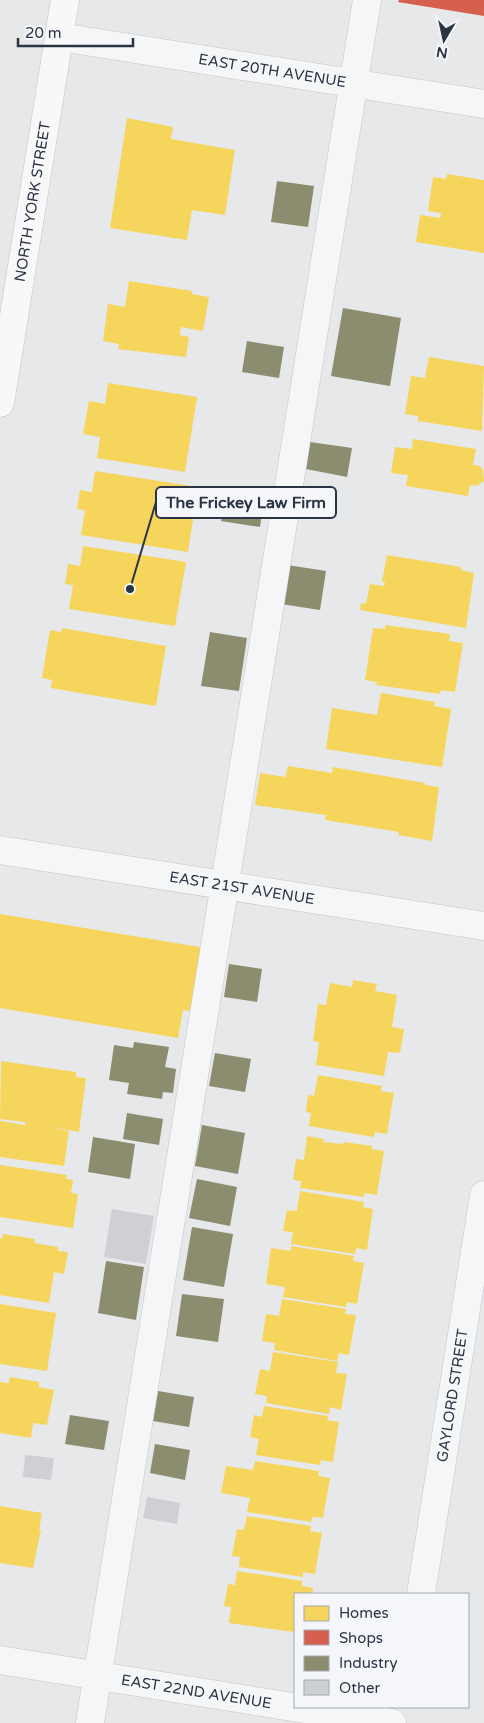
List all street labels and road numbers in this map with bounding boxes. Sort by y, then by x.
street label: EAST 20TH AVENUE [197,50,347,91]
street label: NORTH YORK STREET [11,120,54,283]
street label: EAST 21ST AVENUE [168,868,316,908]
street label: GAYLORD STREET [433,1328,472,1463]
street label: EAST 22ND AVENUE [120,1671,273,1713]

